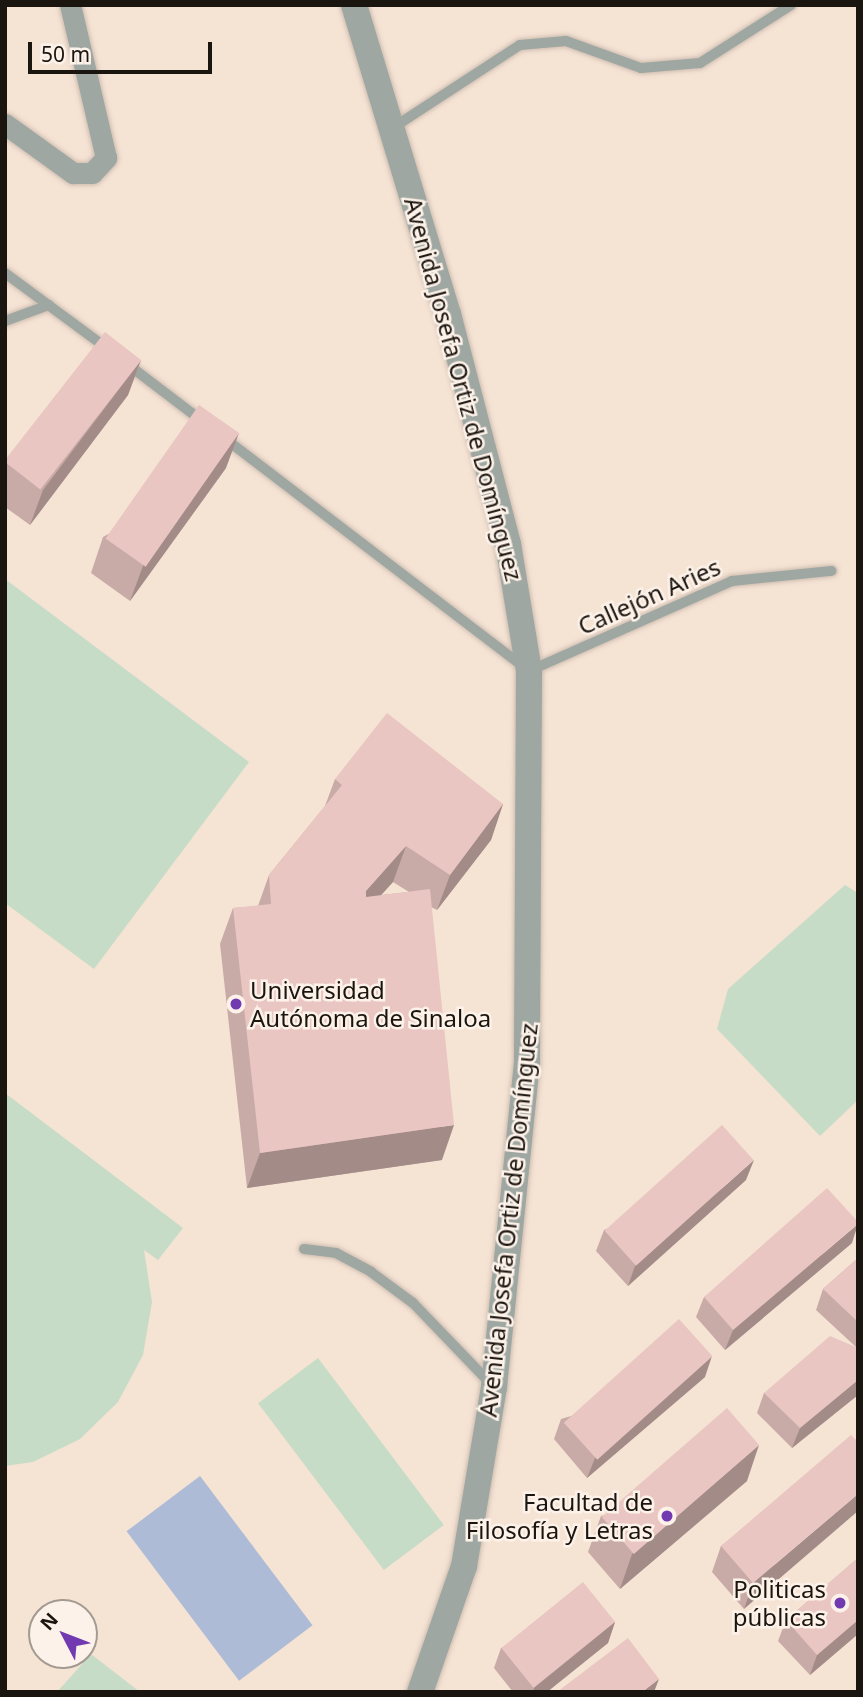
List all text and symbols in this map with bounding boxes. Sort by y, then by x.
scale bar [32,28,215,72]
text: 50 m [41,40,90,68]
street label: Avenida Josefa Ortiz de Domínguez [399,194,529,584]
street label: Callejón Aries [573,552,725,640]
place label: Universidad Autónoma de Sinaloa [250,976,491,1032]
marker: Universidad Autónoma de Sinaloa [228,996,244,1012]
street label: Avenida Josefa Ortiz de Domínguez [473,1022,543,1418]
place label: Facultad de Filosofía y Letras [466,1488,653,1544]
marker: Facultad de Filosofía y Letras [659,1508,675,1524]
place label: Politicas públicas [733,1575,826,1631]
marker: Politicas públicas [832,1595,848,1611]
north arrow [28,1599,98,1669]
text: N [34,1607,64,1636]

